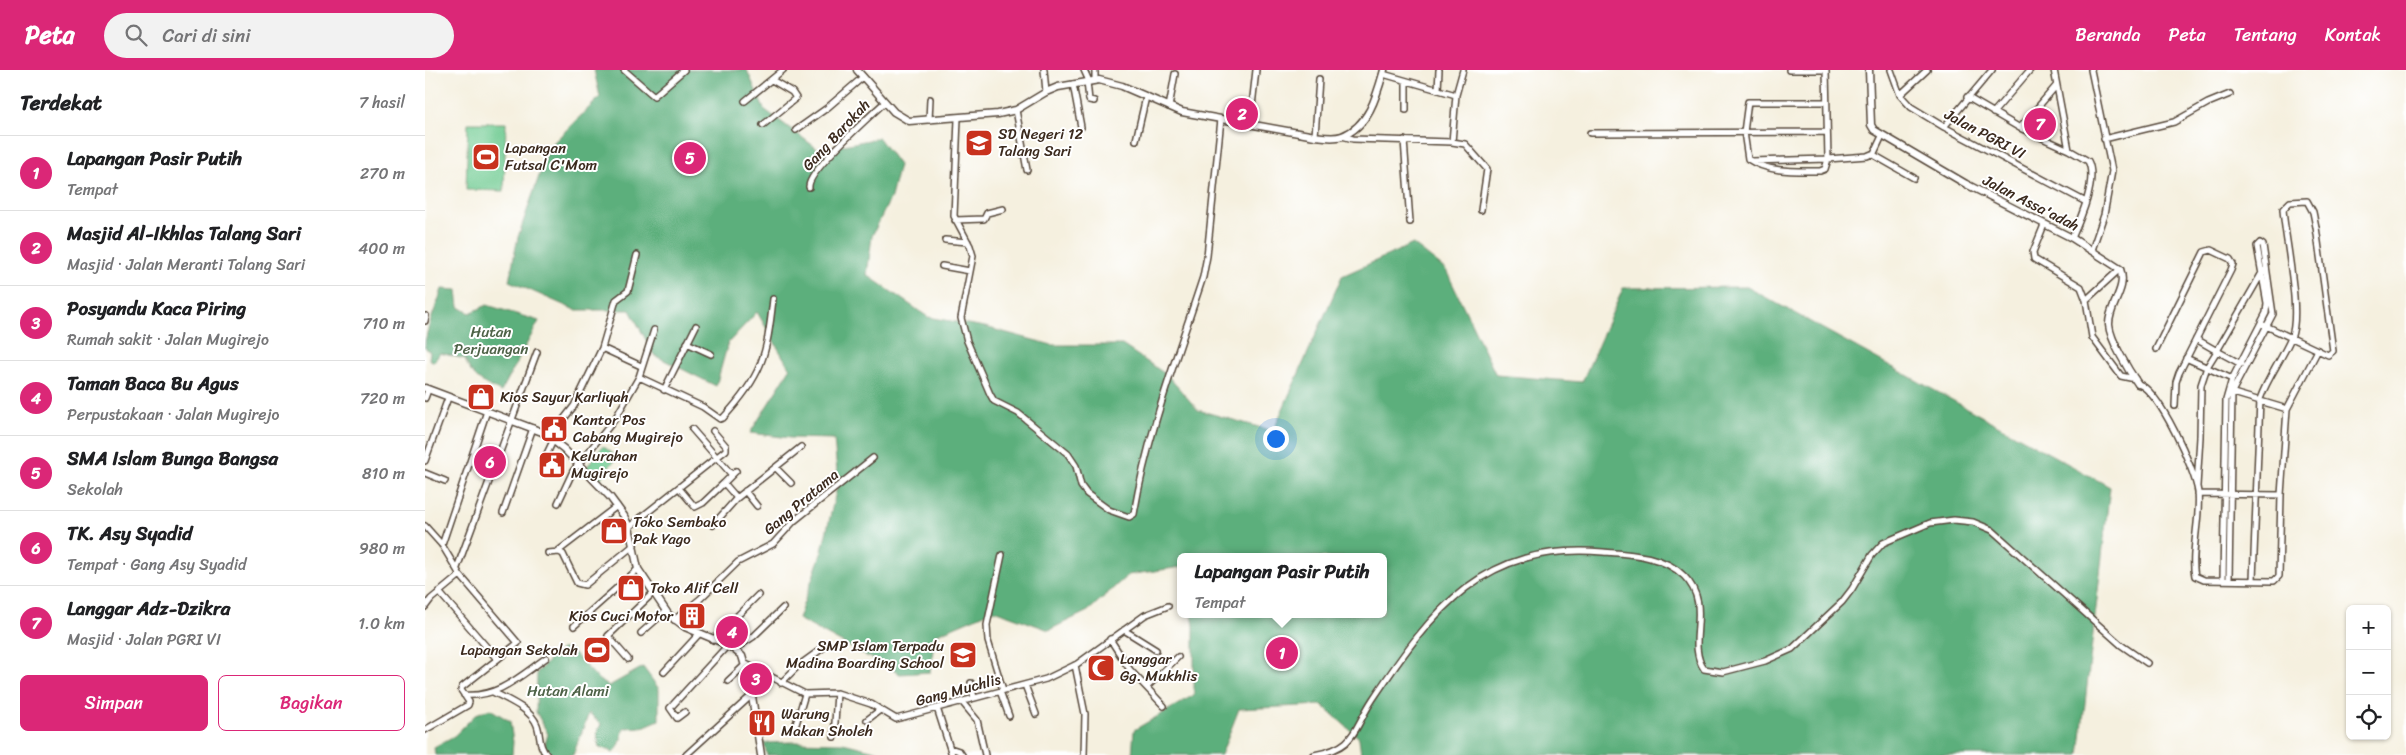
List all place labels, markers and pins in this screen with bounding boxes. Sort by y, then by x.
pin: 2 [1226,95,1258,133]
pin: 7 [2024,105,2056,143]
place label: SD Negeri 12 Talang Sari [998,121,1083,164]
school or university icon: SD Negeri 12 Talang Sari [964,128,994,158]
place label: Lapangan Futsal C'Mom [505,135,598,178]
pin: 5 [674,139,706,177]
sports icon: Lapangan Futsal C'Mom [471,142,501,172]
shop icon: Kios Sayur Karliyah [466,382,496,412]
place label: Kios Sayur Karliyah [500,384,629,410]
place label: Kantor Pos Cabang Mugirejo [573,407,683,450]
public building icon: Kantor Pos Cabang Mugirejo [539,414,569,444]
pin: 6 [474,443,506,481]
place label: Kelurahan Mugirejo [571,443,637,486]
public building icon: Kelurahan Mugirejo [537,450,567,480]
place label: Toko Sembako Pak Yago [633,509,727,552]
shop icon: Toko Sembako Pak Yago [599,516,629,546]
shop icon: Toko Alif Cell [616,573,646,603]
place label: Toko Alif Cell [650,575,739,601]
building icon: Kios Cuci Motor [677,601,707,631]
place label: Kios Cuci Motor [569,603,674,629]
pin: 4 [716,613,748,651]
place label: SMP Islam Terpadu Madina Boarding School [786,633,945,676]
pin: 1 [1266,634,1298,672]
sports icon: Lapangan Sekolah [582,635,612,665]
place label: Lapangan Sekolah [461,637,578,663]
school or university icon: SMP Islam Terpadu Madina Boarding School [948,640,978,670]
place label: Langgar Gg. Mukhlis [1120,646,1197,689]
mosque icon: Langgar Gg. Mukhlis [1086,653,1116,683]
pin: 3 [740,660,772,698]
place label: Warung Makan Sholeh [781,701,873,744]
restaurant icon: Warung Makan Sholeh [747,708,777,738]

